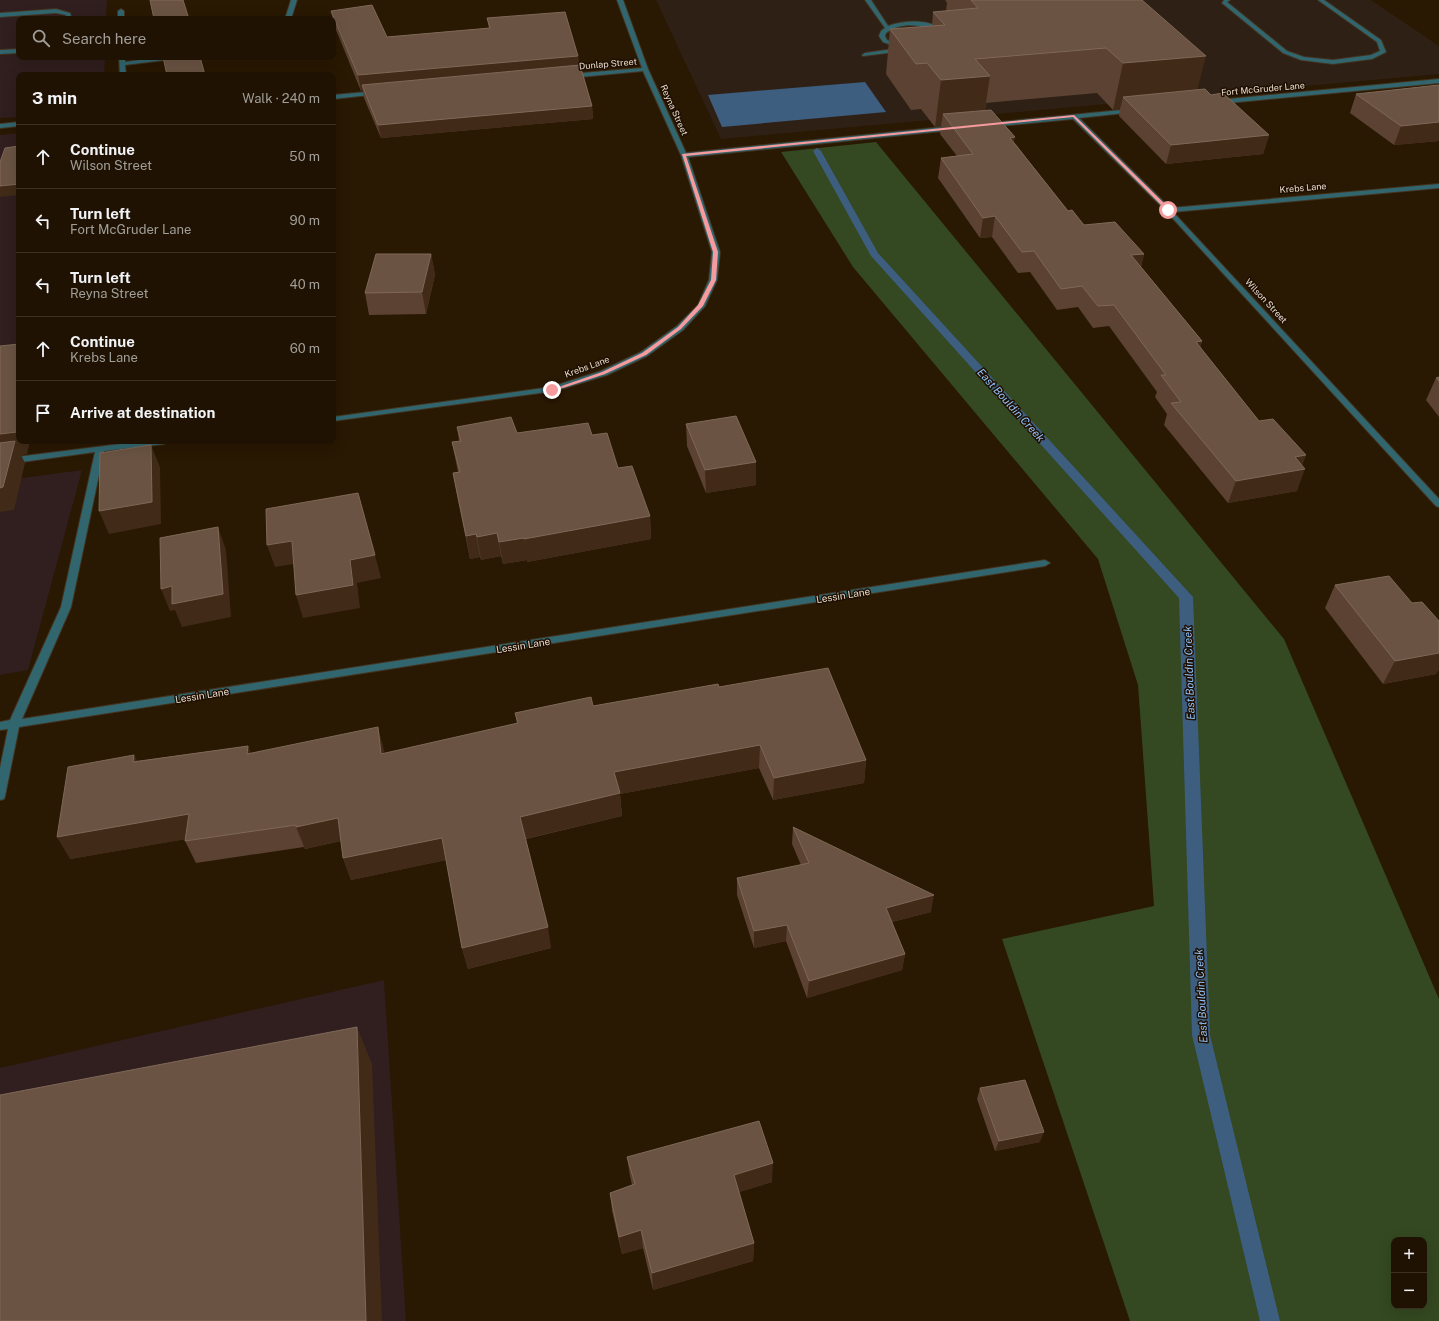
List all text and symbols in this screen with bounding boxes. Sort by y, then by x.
search box [16,16,336,60]
icon: search [30,27,52,49]
text: Search here [62,30,146,47]
street label: Dunlap Street [579,55,638,72]
street label: Fort McGruder Lane [1221,79,1305,98]
street label: Reyna Street [658,83,691,137]
text: 3 min [32,88,77,108]
text: Walk · 240 m [242,91,320,106]
text: Continue [70,141,135,158]
icon: ahead [32,146,54,168]
text: 50 m [289,149,320,164]
text: Wilson Street [70,158,152,173]
street label: Krebs Lane [1279,180,1327,195]
route start [1159,201,1177,219]
text: Turn left [70,205,131,222]
icon: left [32,210,54,232]
text: 90 m [290,213,320,228]
text: Fort McGruder Lane [70,222,191,237]
text: Turn left [70,269,131,286]
icon: left [32,274,54,296]
street label: Wilson Street [1243,276,1290,326]
text: 40 m [289,277,320,292]
text: Reyna Street [70,286,149,301]
text: Continue [70,333,135,350]
icon: ahead [32,338,54,360]
text: 60 m [290,341,320,356]
text: Krebs Lane [70,350,138,365]
street label: Krebs Lane [563,353,611,380]
water label: East Bouldin Creek [975,366,1047,444]
route end [543,381,561,399]
icon: arrive [32,402,54,424]
text: Arrive at destination [70,404,215,421]
street label: Lessin Lane [815,585,871,605]
water label: East Bouldin Creek [1181,626,1197,720]
street label: Lessin Lane [495,635,551,655]
street label: Lessin Lane [174,685,230,705]
water label: East Bouldin Creek [1193,949,1209,1043]
map controls [1391,1237,1427,1309]
button: + [1391,1237,1427,1273]
button: − [1391,1273,1427,1309]

